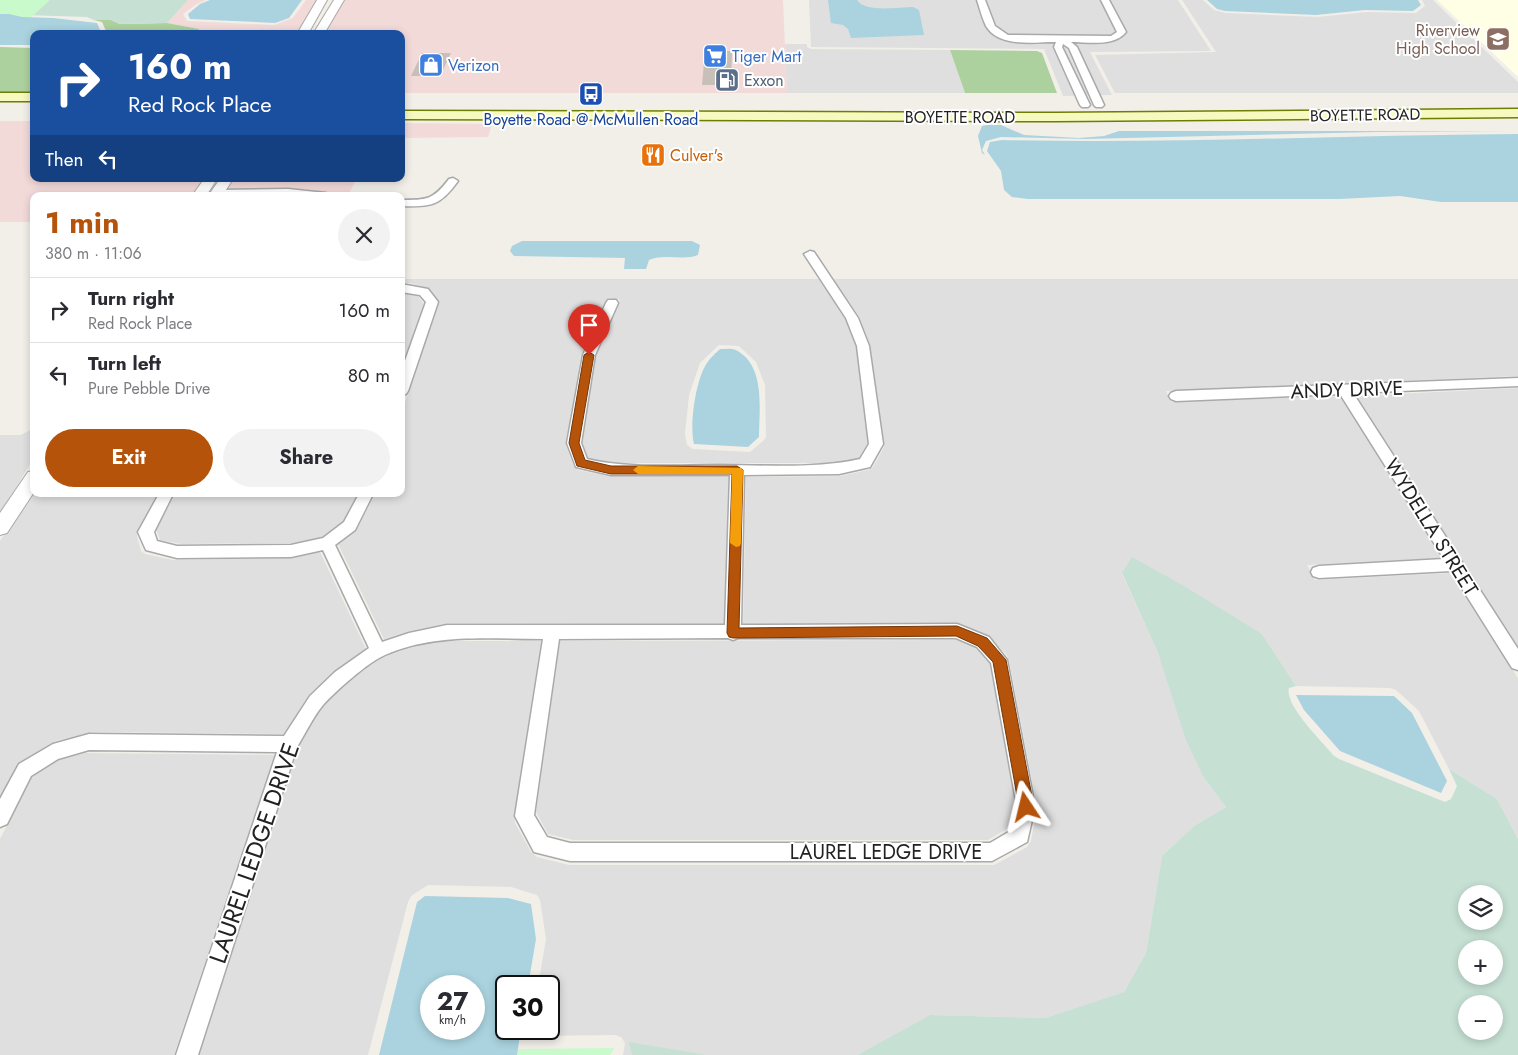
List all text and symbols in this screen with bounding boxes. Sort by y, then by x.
place label: Riverview High School [1396,19,1480,60]
school or university icon: Riverview High School [1485,26,1511,52]
text: 160 m [128,42,232,92]
supermarket icon: Tiger Mart [702,43,728,69]
place label: Tiger Mart [732,45,801,68]
icon: right [45,50,110,115]
shop icon: Verizon [418,52,444,78]
place label: Verizon [448,54,499,77]
fuel station icon: Exxon [714,67,740,93]
place label: Exxon [744,69,784,92]
bus stop icon: Boyette Road @ McMullen Road [578,81,604,107]
text: Red Rock Place [128,88,271,120]
street label: BOYETTE ROAD [1310,103,1421,127]
street label: BOYETTE ROAD [905,106,1015,129]
place label: Boyette Road @ McMullen Road [484,108,698,131]
restaurant icon: Culver's [640,142,666,168]
place label: Culver's [670,144,723,167]
icon: left [94,145,122,173]
text: Then [45,146,84,173]
text: 1 min [45,201,119,244]
button: close [338,209,390,261]
text: 380 m · 11:06 [45,242,142,265]
text: Turn right [88,285,174,312]
icon: right [45,296,73,324]
text: 160 m [339,297,390,324]
pin [568,304,610,355]
icon: arrive [575,311,603,339]
text: Red Rock Place [88,312,192,335]
text: Turn left [88,350,161,377]
icon: left [45,361,73,389]
text: 80 m [348,362,390,389]
street label: ANDY DRIVE [1290,374,1404,406]
text: Pure Pebble Drive [88,377,210,400]
button: Exit [45,429,213,487]
button: Share [223,429,390,487]
street label: WYDELLA STREET [1377,453,1485,602]
street label: LAUREL LEDGE DRIVE [200,738,308,968]
position arrow [999,780,1051,832]
street label: LAUREL LEDGE DRIVE [790,838,982,867]
map controls [1458,885,1503,1040]
button: layers [1458,885,1503,930]
button: + [1458,940,1503,985]
speed limit sign: 30 [495,975,560,1040]
text: 27 [437,983,468,1019]
button: − [1458,995,1503,1040]
text: km/h [439,1011,466,1029]

